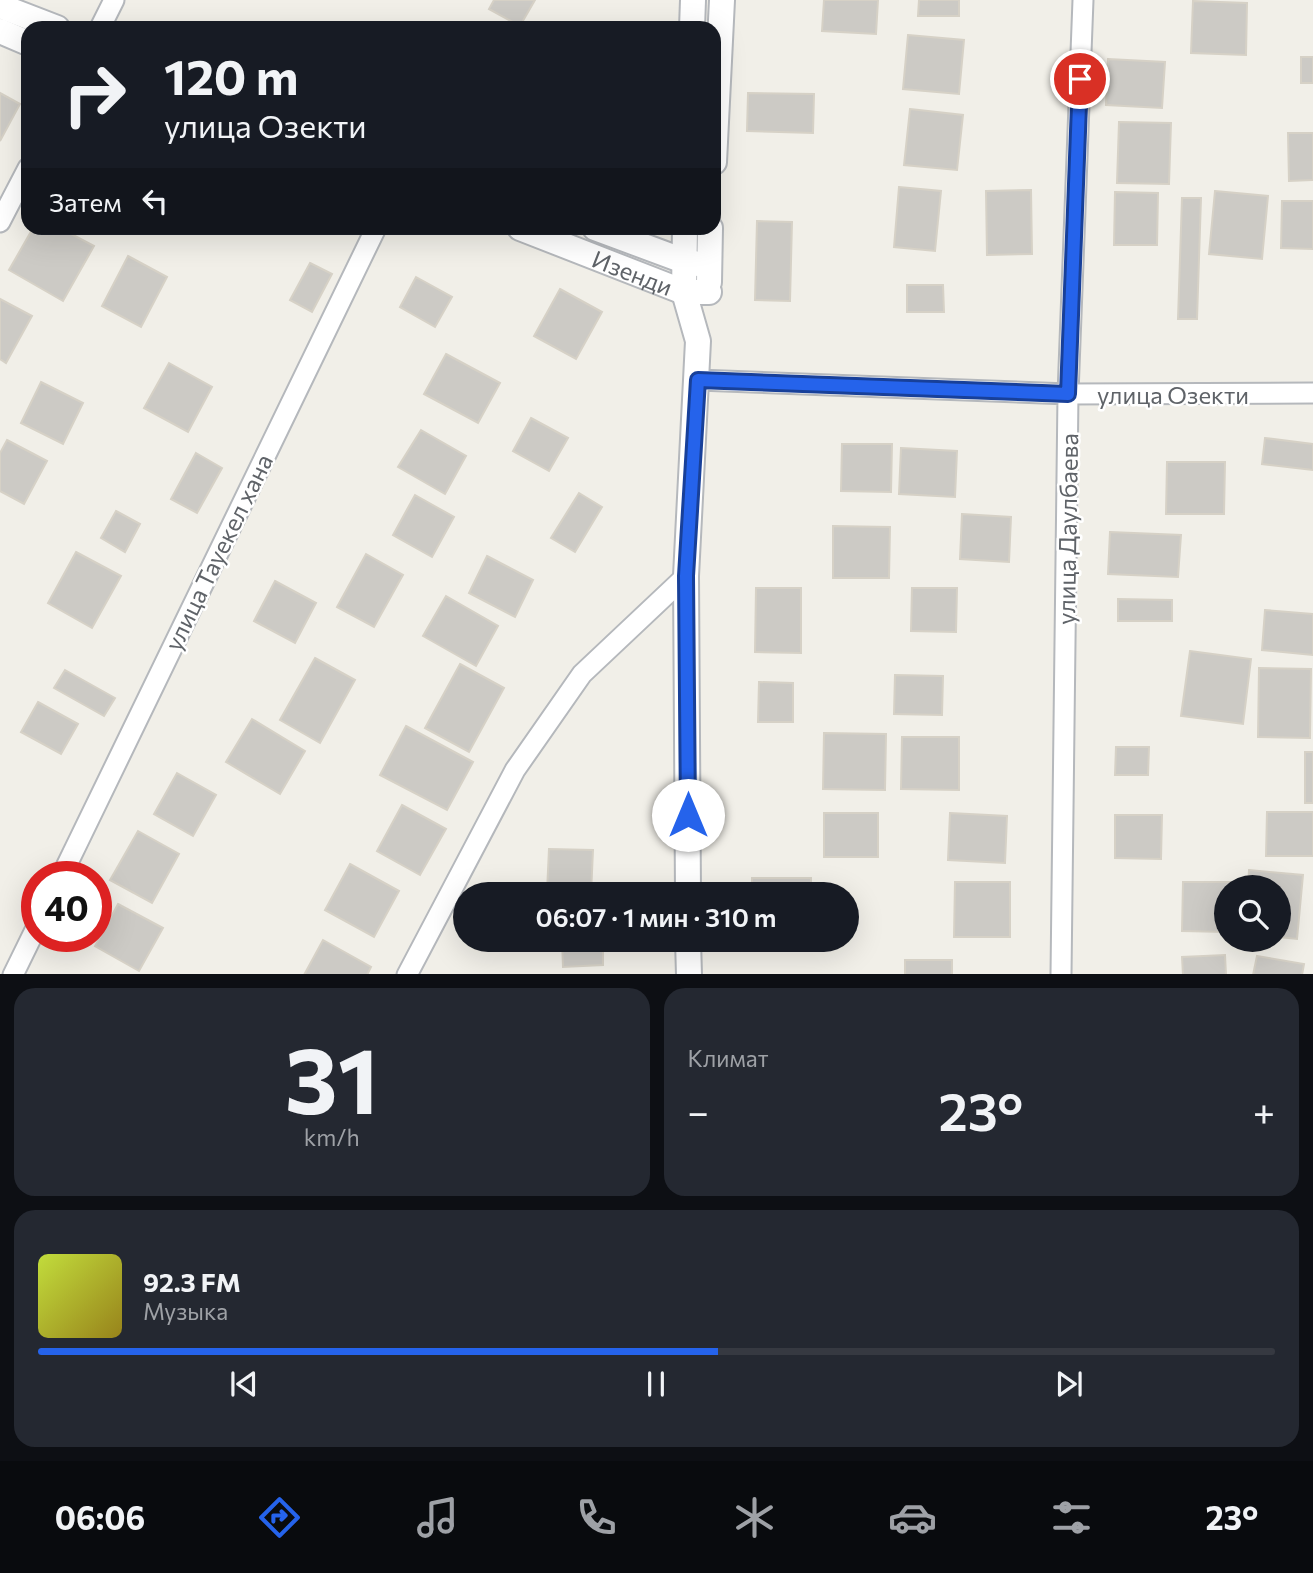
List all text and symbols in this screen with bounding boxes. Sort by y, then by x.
text: 120 m [164,45,298,105]
icon: right [49,49,140,140]
pin [1050,49,1110,109]
icon: arrive [1061,60,1099,98]
text: улица Озекти [164,105,367,145]
icon: left [136,182,174,220]
text: Затем [49,186,122,217]
street label: Изенди [588,243,677,301]
street label: улица Озекти [1097,380,1249,409]
street label: улица Даулбаева [1051,433,1083,625]
street label: улица Тауекел хана [158,449,278,655]
position arrow [651,778,725,852]
speed limit sign: 40 [21,861,112,952]
map controls [1214,875,1291,952]
button: search [1214,875,1291,952]
text: 06:07 · 1 мин · 310 m [536,901,776,932]
text: 31 [285,1021,379,1133]
text: Климат [688,1044,769,1072]
text: 23° [938,1078,1023,1142]
text: − [688,1087,709,1134]
text: + [1253,1087,1275,1134]
text: km/h [304,1123,360,1151]
text: 92.3 FM [143,1266,241,1297]
text: Музыка [143,1297,228,1325]
icon: previous [225,1365,263,1403]
icon: pause [637,1365,675,1403]
icon: next [1050,1365,1088,1403]
icon: directions [255,1493,304,1542]
icon: music [413,1493,462,1542]
icon: phone [572,1493,621,1542]
icon: climate [730,1493,779,1542]
icon: car [888,1493,937,1542]
icon: filters [1047,1493,1096,1542]
text: 06:06 [55,1497,145,1537]
text: 23° [1205,1497,1258,1537]

